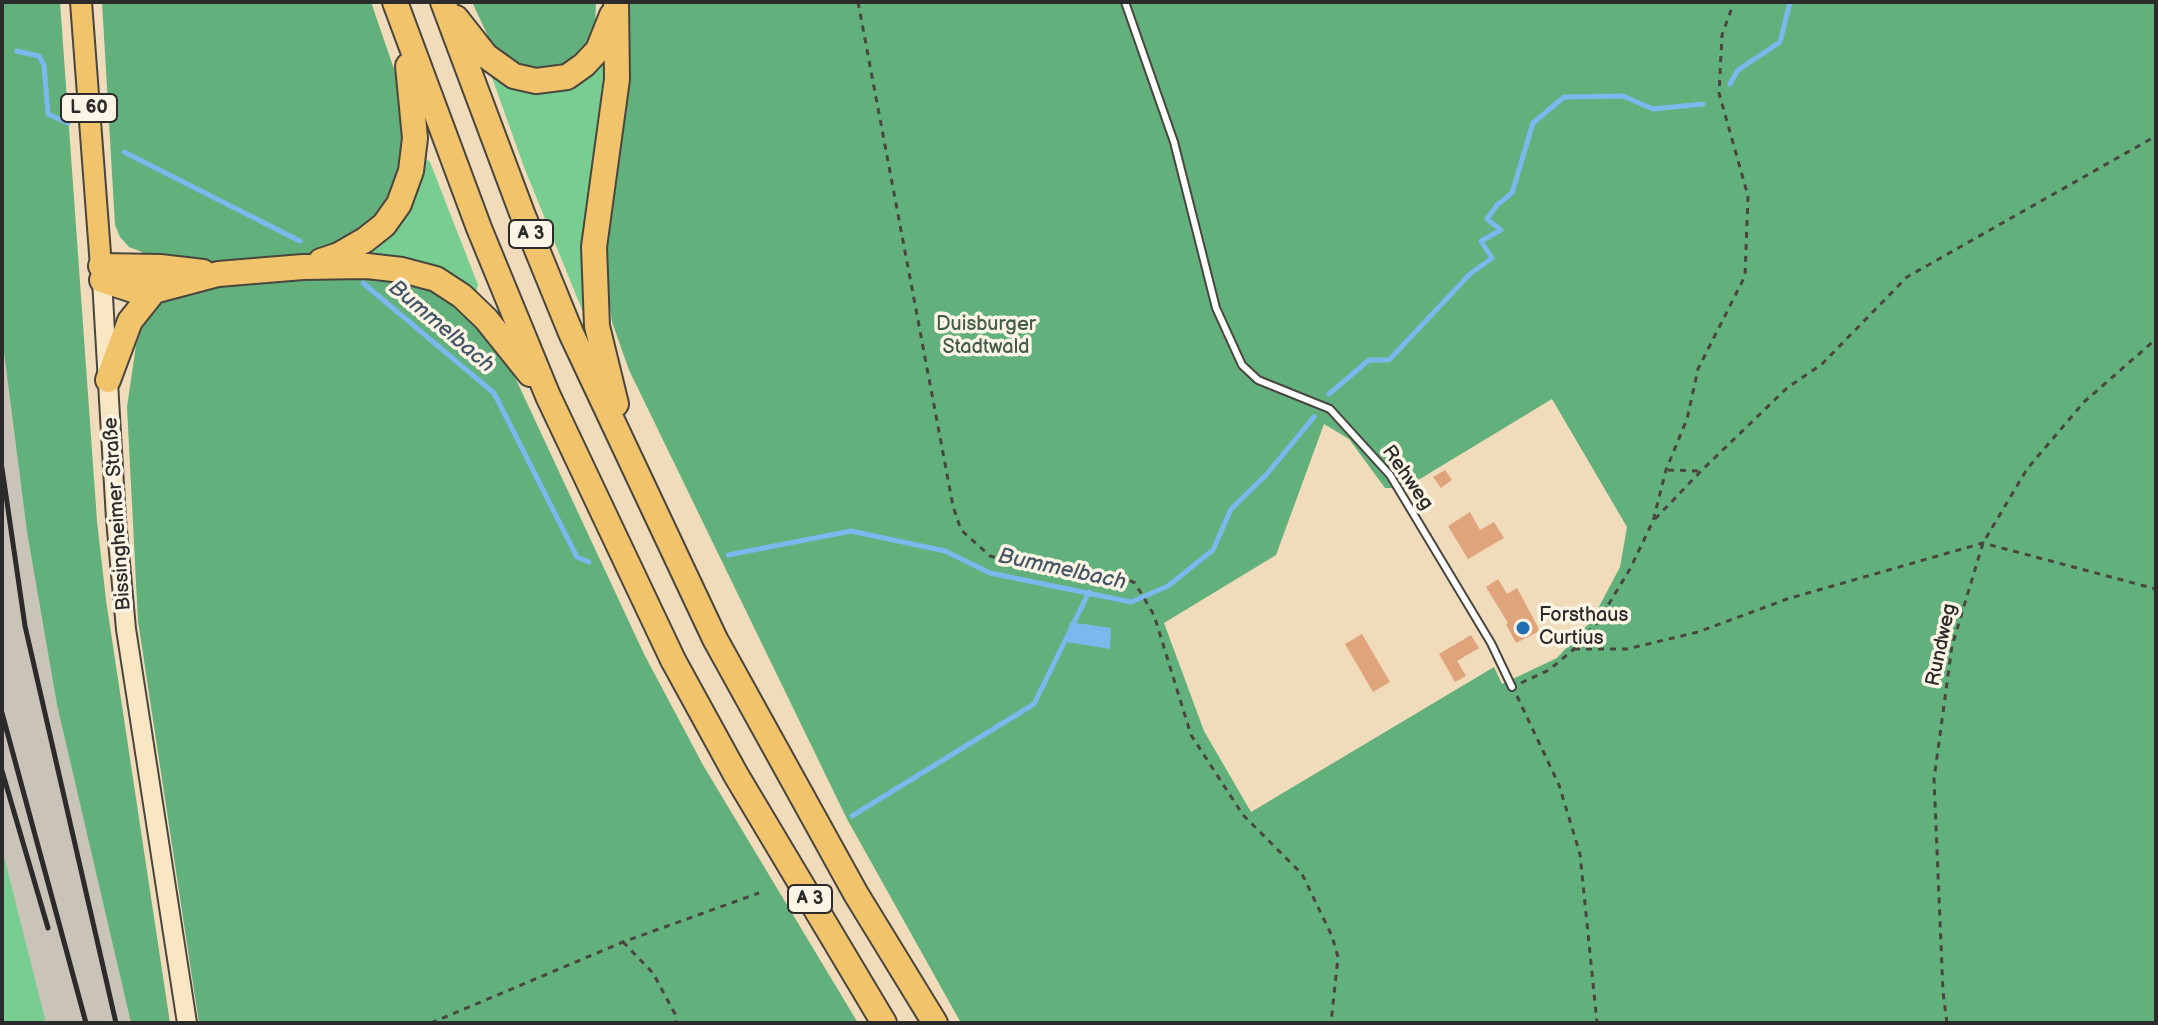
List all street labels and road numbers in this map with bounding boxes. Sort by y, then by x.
road number: L 60 [61,94,117,122]
road number: A 3 [509,220,553,248]
street label: Bissingheimer Straße [99,417,137,611]
street label: Rehweg [1376,441,1438,515]
street label: Rundweg [1922,601,1962,689]
road number: A 3 [788,885,832,913]

